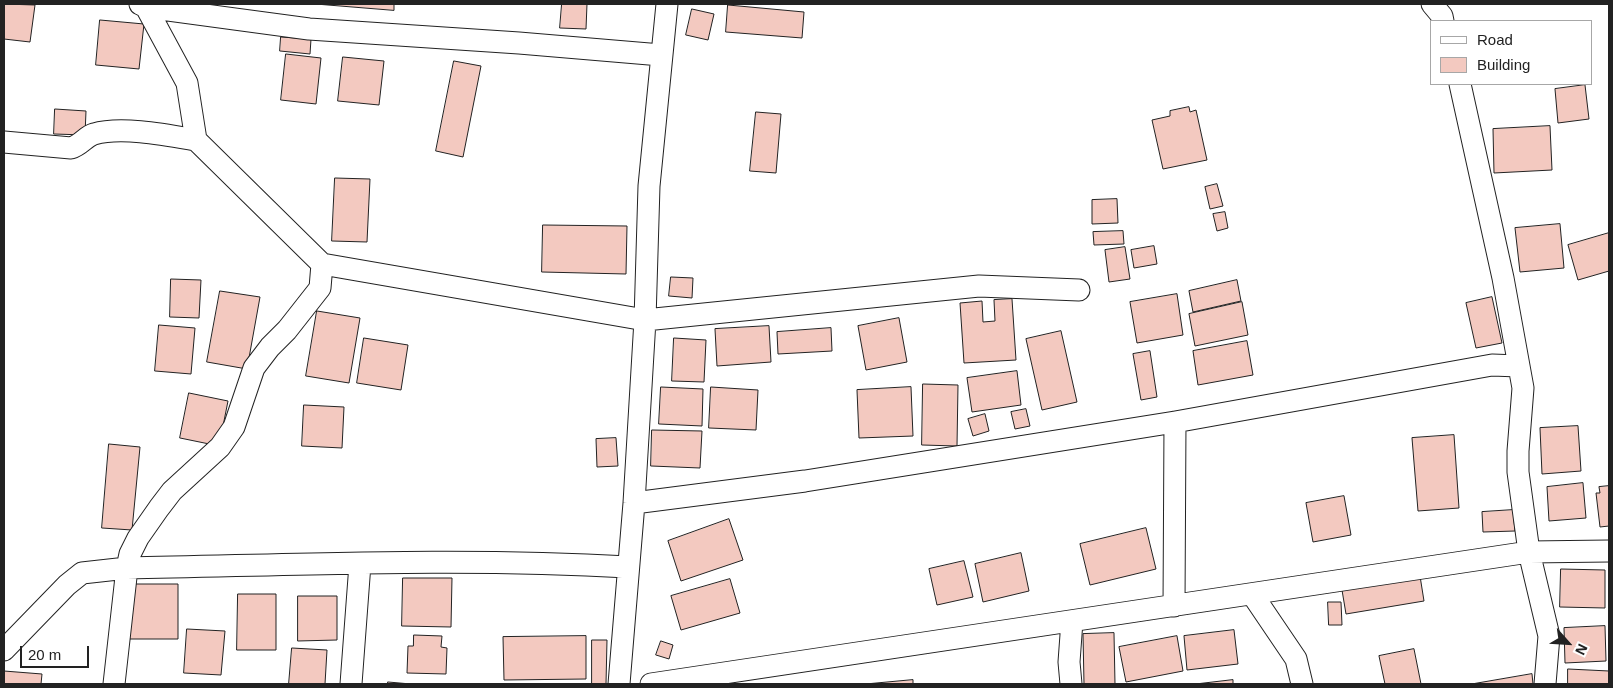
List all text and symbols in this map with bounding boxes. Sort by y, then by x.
legend [1430,20,1593,85]
text: Road [1477,31,1513,48]
text: Building [1477,56,1530,73]
north arrow [1543,618,1593,668]
scale bar [22,636,91,668]
text: N [1572,642,1591,658]
text: 20 m [28,646,61,663]

